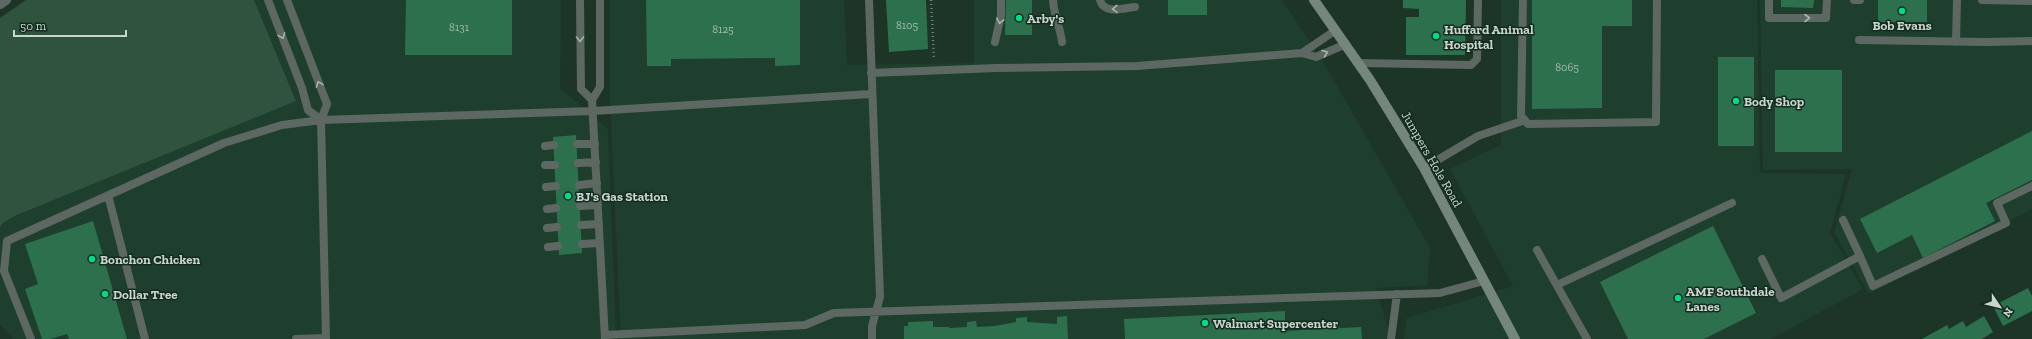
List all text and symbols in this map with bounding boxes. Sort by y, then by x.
one-way arrow [1112,5,1118,13]
marker: Bob Evans [1897,6,1907,16]
place label: Arby's [1027,11,1064,26]
scale bar [14,12,126,38]
marker: Arby's [1014,13,1024,23]
one-way arrow [1804,14,1810,22]
one-way arrow [996,18,1004,24]
place label: Bob Evans [1872,18,1932,33]
text: 50 m [20,19,47,33]
house number: 8105 [896,19,918,32]
house number: 8131 [449,21,470,34]
place label: Huffard Animal Hospital [1444,22,1534,52]
house number: 8125 [712,23,734,36]
marker: Huffard Animal Hospital [1431,31,1441,41]
one-way arrow [278,33,286,40]
one-way arrow [576,36,584,42]
one-way arrow [1321,50,1328,58]
house number: 8065 [1555,61,1579,74]
one-way arrow [315,80,323,87]
place label: Body Shop [1744,94,1805,109]
marker: Body Shop [1731,96,1741,106]
street label: Jumpers Hole Road [1398,108,1466,210]
place label: BJ's Gas Station [576,189,668,204]
marker: BJ's Gas Station [563,191,573,201]
place label: Bonchon Chicken [100,252,201,267]
marker: Bonchon Chicken [87,254,97,264]
place label: AMF Southdale Lanes [1686,284,1775,314]
place label: Dollar Tree [113,287,178,302]
north arrow [1980,287,2020,327]
marker: Dollar Tree [100,289,110,299]
marker: AMF Southdale Lanes [1673,293,1683,303]
text: N [2000,305,2016,320]
place label: Walmart Supercenter [1213,316,1339,331]
marker: Walmart Supercenter [1200,318,1210,328]

